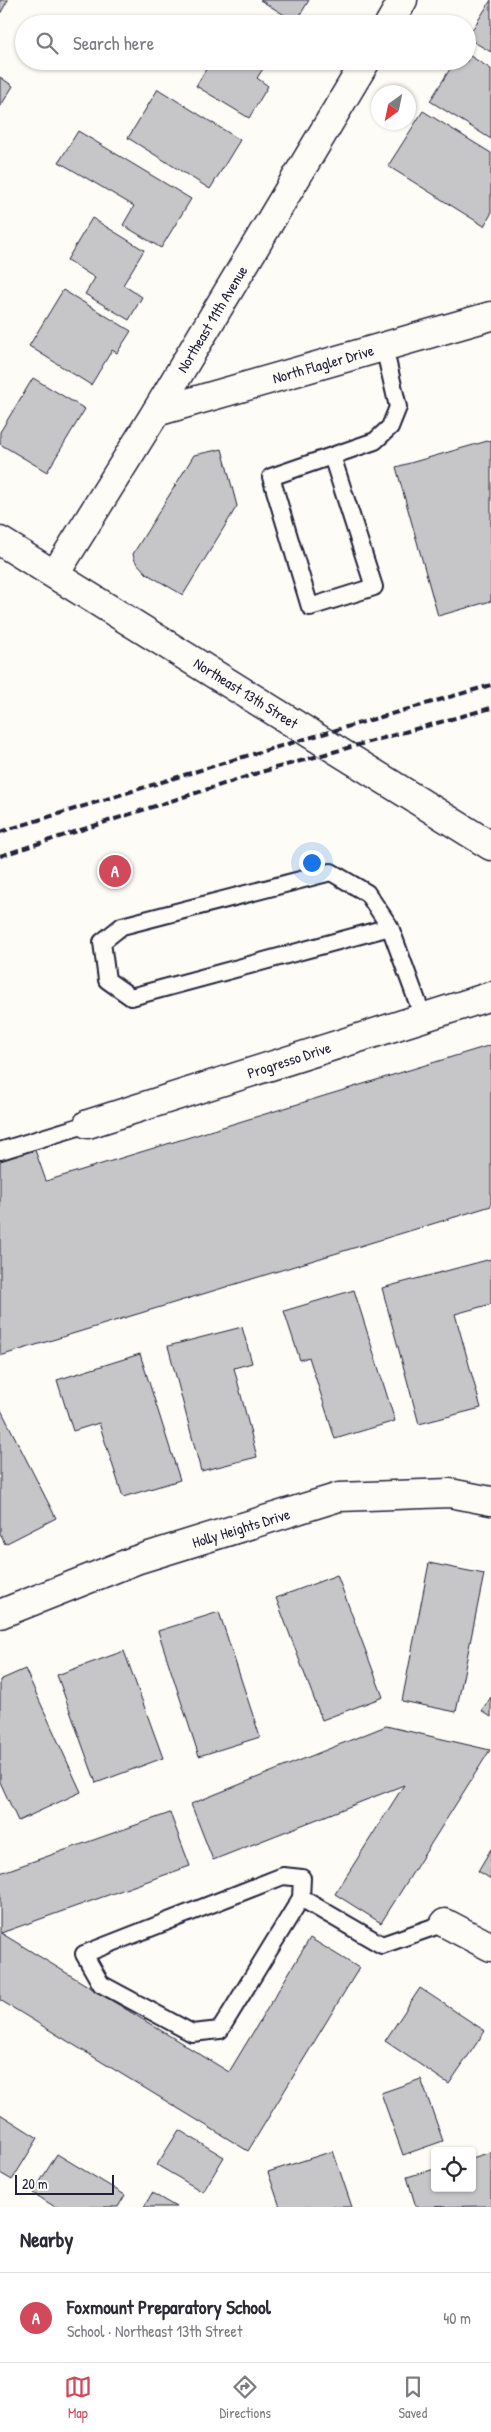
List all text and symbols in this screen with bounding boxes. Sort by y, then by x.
search box [15,15,476,70]
icon: search [33,29,61,57]
text: Search here [73,30,154,56]
north arrow [371,85,416,130]
street label: Northeast 11th Avenue [172,262,252,376]
street label: North Flagler Drive [270,340,376,388]
street label: Northeast 13th Street [190,652,303,734]
your location [299,850,325,876]
pin: A [99,852,131,890]
street label: Progresso Drive [245,1037,334,1083]
street label: Holly Heights Drive [190,1503,293,1553]
map controls [431,2147,476,2192]
button: locate [431,2147,476,2192]
scale bar [15,2172,114,2195]
text: 20 m [22,2174,48,2193]
text: Nearby [20,2225,73,2254]
text: Foxmount Preparatory School [67,2294,271,2320]
text: A [32,2307,40,2329]
text: 40 m [443,2307,471,2329]
text: School · Northeast 13th Street [67,2320,242,2342]
tab: Map [64,2373,92,2422]
tab: Directions [219,2373,271,2422]
tab: Saved [399,2373,427,2422]

